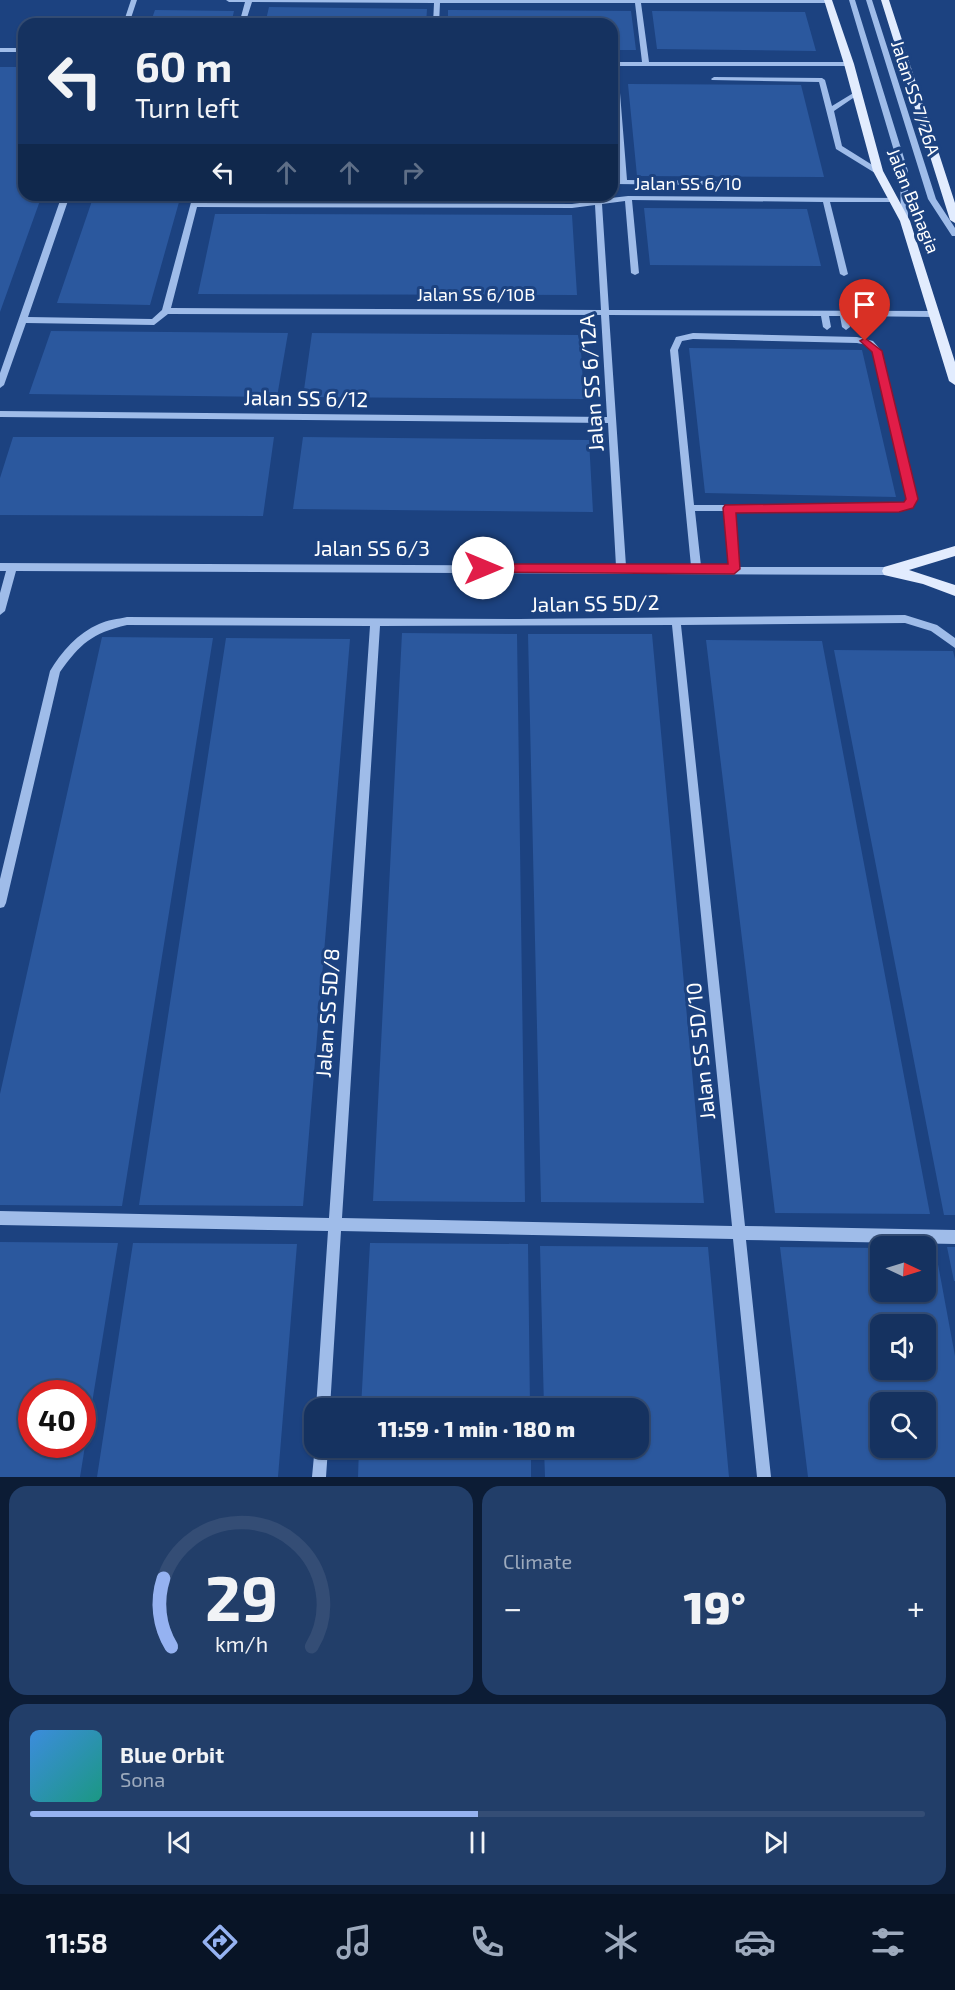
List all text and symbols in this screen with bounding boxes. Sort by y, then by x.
street label: Jalan SS 7/26A [887,37,945,159]
text: 60 m [135,40,232,90]
icon: left [36,42,114,120]
text: Turn left [135,91,239,123]
street label: Jalan Bahagia [883,145,945,256]
icon: left [207,156,240,189]
icon: ahead [270,156,303,189]
icon: ahead [333,156,366,189]
icon: right [396,156,429,189]
street label: Jalan SS 6/10 [634,172,742,194]
pin [839,279,890,341]
street label: Jalan SS 6/10B [417,283,535,305]
icon: arrive [848,288,881,321]
street label: Jalan SS 6/12A [573,314,608,453]
street label: Jalan SS 6/12 [244,384,369,411]
street label: Jalan SS 6/3 [314,535,430,560]
position arrow [451,536,515,600]
street label: Jalan SS 5D/2 [530,589,660,616]
street label: Jalan SS 5D/8 [310,947,343,1078]
street label: Jalan SS 5D/10 [680,981,719,1121]
north arrow [870,1236,936,1302]
map controls [870,1236,936,1458]
button: sound [870,1314,936,1380]
speed limit sign: 40 [18,1380,96,1458]
button: search [870,1392,936,1458]
text: 11:59 · 1 min · 180 m [378,1415,575,1441]
text: Climate [503,1549,572,1573]
text: 29 [204,1559,278,1634]
text: 19° [683,1579,746,1633]
text: − [503,1587,522,1627]
text: + [907,1587,925,1627]
text: km/h [214,1632,268,1657]
text: Blue Orbit [120,1741,224,1767]
text: Sona [120,1767,165,1791]
icon: previous [163,1826,196,1859]
icon: pause [461,1826,494,1859]
icon: next [759,1826,792,1859]
icon: directions [199,1921,241,1963]
icon: music [333,1921,375,1963]
icon: phone [466,1921,508,1963]
icon: climate [600,1921,642,1963]
icon: car [734,1921,776,1963]
icon: filters [867,1921,909,1963]
text: 11:58 [46,1926,108,1958]

